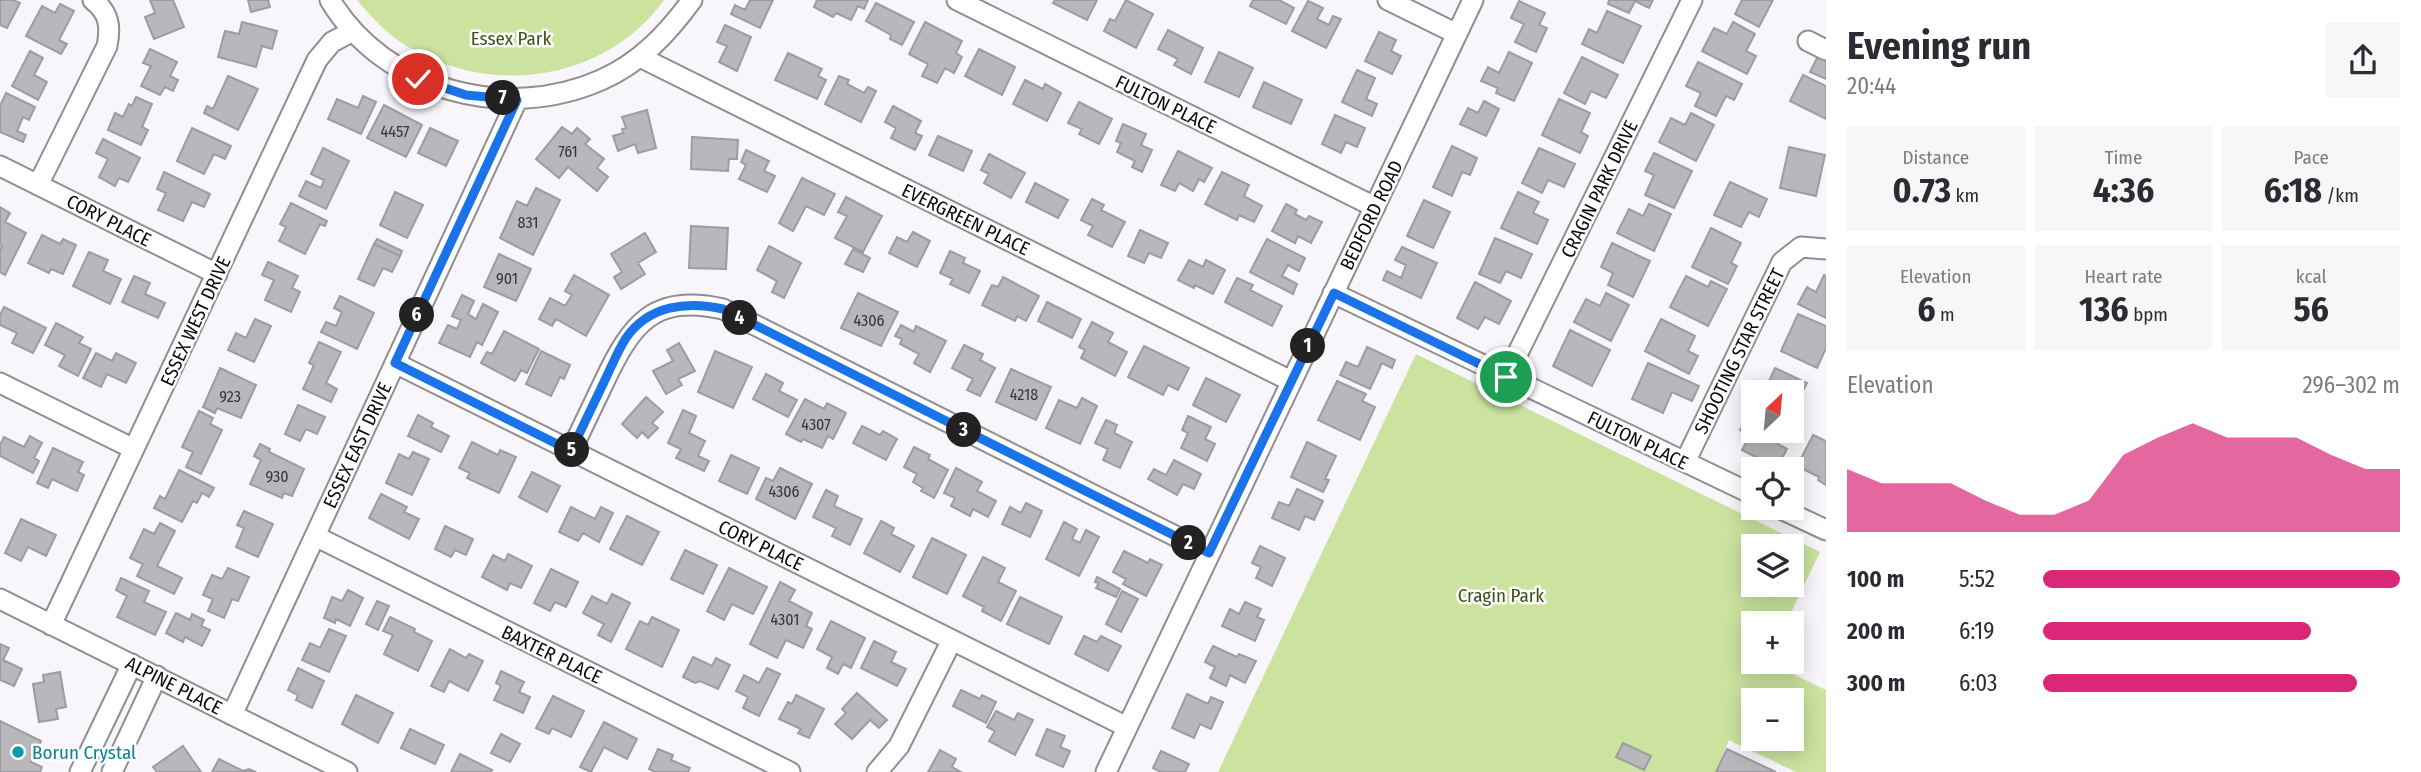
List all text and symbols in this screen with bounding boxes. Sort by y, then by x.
text: Evening run [1847,23,2031,69]
button: share [2326,23,2400,97]
park label: Essex Park [471,27,551,50]
pin [388,49,448,109]
icon: check [399,60,437,98]
street label: FULTON PLACE [1112,70,1220,139]
text: 20:44 [1847,72,1896,100]
pin: 7 [486,80,520,116]
text: 7 [498,86,507,109]
street label: CRAGIN PARK DRIVE [1556,117,1643,262]
house number: 4457 [381,122,410,141]
house number: 761 [558,142,578,161]
text: Distance [1903,146,1969,169]
text: Time [2105,146,2142,169]
text: Pace [2293,146,2329,169]
street label: BEDFORD ROAD [1335,157,1408,274]
text: 0.73 [1893,169,1951,211]
text: 4:36 [2093,169,2154,211]
text: 6:18 [2264,169,2322,211]
street label: EVERGREEN PLACE [898,179,1034,260]
text: km [1951,184,1979,207]
text: /km [2322,184,2359,207]
street label: CORY PLACE [63,189,155,252]
house number: 831 [517,213,539,232]
street label: ESSEX WEST DRIVE [155,253,236,390]
street label: SHOOTING STAR STREET [1689,265,1790,438]
text: Elevation [1900,265,1972,288]
text: Heart rate [2084,265,2163,288]
text: kcal [2296,265,2327,288]
house number: 901 [496,269,518,288]
text: 6 [1917,288,1935,330]
text: 136 [2079,288,2129,330]
text: 56 [2293,288,2329,330]
pin: 6 [400,298,434,332]
pin: 4 [722,300,758,336]
text: 6 [412,303,421,326]
text: m [1935,303,1955,326]
text: bpm [2129,303,2168,326]
text: 4 [735,306,744,329]
house number: 4306 [853,311,885,330]
pin: 1 [1290,328,1326,364]
text: 1 [1303,334,1312,357]
pin [1476,347,1536,407]
icon: arrive [1487,358,1525,396]
text: Elevation [1847,371,1934,399]
text: 296–302 m [2303,371,2400,399]
street label: ESSEX EAST DRIVE [318,379,397,512]
north arrow [1741,380,1804,443]
map controls [1741,380,1804,751]
house number: 4218 [1010,385,1038,404]
house number: 923 [219,387,241,406]
street label: FULTON PLACE [1584,406,1692,475]
pin: 3 [946,412,982,448]
house number: 4307 [801,415,831,434]
text: 3 [959,418,968,441]
pin: 5 [554,433,590,468]
text: 5 [567,438,576,461]
button: locate [1741,457,1804,520]
house number: 930 [265,467,289,486]
house number: 4306 [768,482,800,501]
street label: CORY PLACE [715,515,807,576]
pin: 2 [1172,526,1206,560]
text: 2 [1184,531,1193,554]
button: layers [1741,534,1804,597]
text: 100 m [1847,565,1904,593]
text: 5:52 [1959,565,1995,593]
park label: Cragin Park [1458,584,1544,607]
house number: 4301 [771,610,799,629]
button: + [1741,611,1804,674]
text: 200 m [1847,617,1905,645]
text: 6:19 [1959,617,1995,645]
street label: BAXTER PLACE [498,620,606,689]
street label: ALPINE PLACE [122,651,226,720]
text: 300 m [1847,669,1905,697]
text: 6:03 [1959,669,1997,697]
button: − [1741,688,1804,751]
place label: Borun Crystal [32,741,136,764]
marker: Borun Crystal [10,744,26,760]

